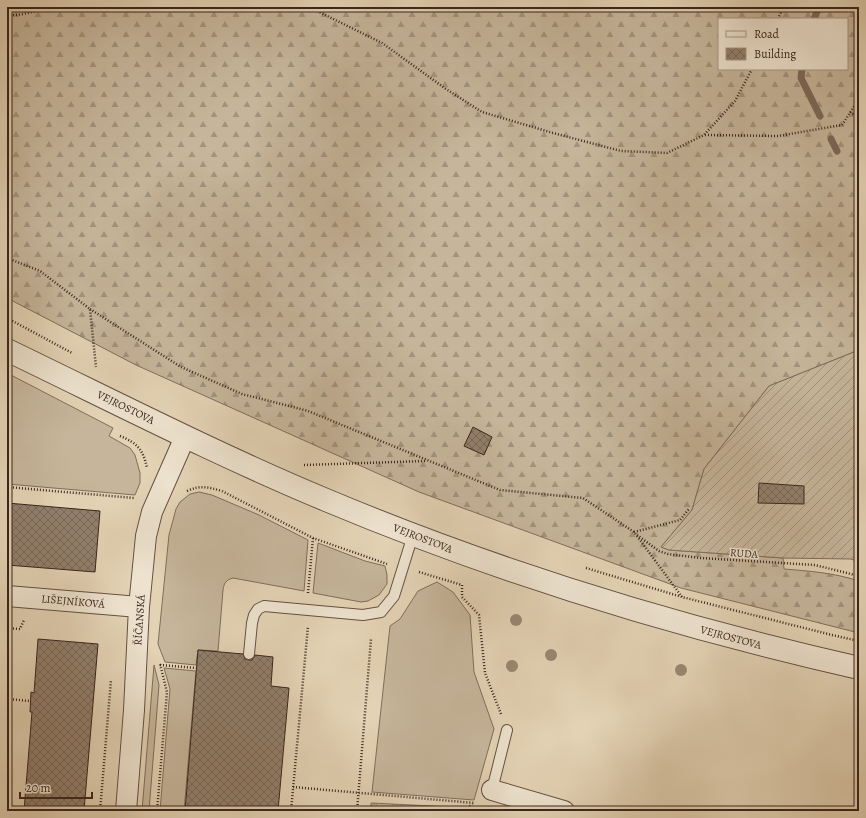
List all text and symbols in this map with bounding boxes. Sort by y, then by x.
legend [718,18,848,70]
text: Road [754,26,780,42]
text: Building [754,46,796,62]
street label: VEJROSTOVA [93,387,158,428]
street label: VEJROSTOVA [390,520,455,557]
street label: RUDA [729,545,759,562]
street label: LIŠEJNÍKOVÁ [41,591,106,612]
street label: ŘÍČANSKÁ [130,594,149,646]
street label: VEJROSTOVA [698,622,764,653]
scale bar [20,774,92,800]
text: 20 m [26,780,50,796]

